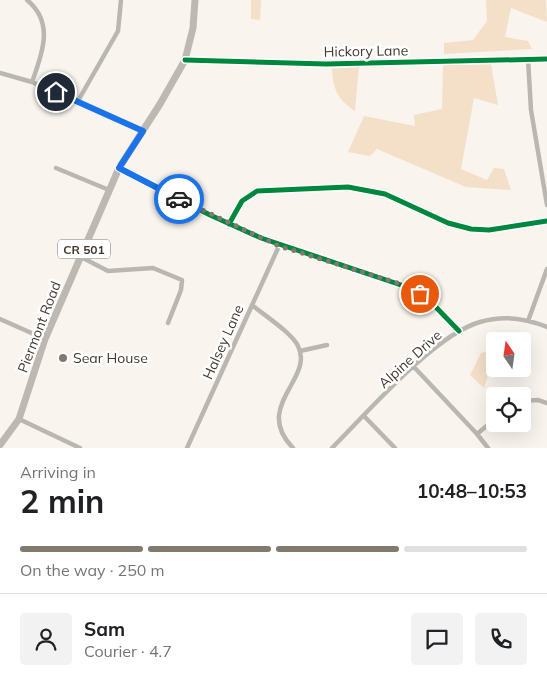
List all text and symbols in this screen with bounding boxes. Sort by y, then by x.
street label: Hickory Lane [324,41,408,61]
pin [35,71,77,113]
icon: home [42,78,70,106]
courier [154,174,204,224]
icon: car [165,185,193,213]
road number: CR 501 [58,240,110,258]
pin [399,273,441,315]
street label: Piermont Road [13,279,65,375]
icon: bag [406,280,434,308]
street label: Halsey Lane [199,302,247,382]
street label: Alpine Drive [375,326,445,392]
north arrow [486,332,531,378]
map controls [486,332,531,432]
place label: Sear House [73,349,148,367]
marker: Sear House [57,352,69,364]
button: locate [486,387,531,432]
text: Arriving in [20,462,96,482]
text: 10:48–10:53 [417,479,527,503]
text: 2 min [20,481,104,521]
text: On the way · 250 m [20,560,165,580]
button: person [20,613,72,665]
button: chat [411,613,463,665]
button: phone [475,613,527,665]
text: Sam [84,617,125,641]
text: Courier · 4.7 [84,641,172,661]

